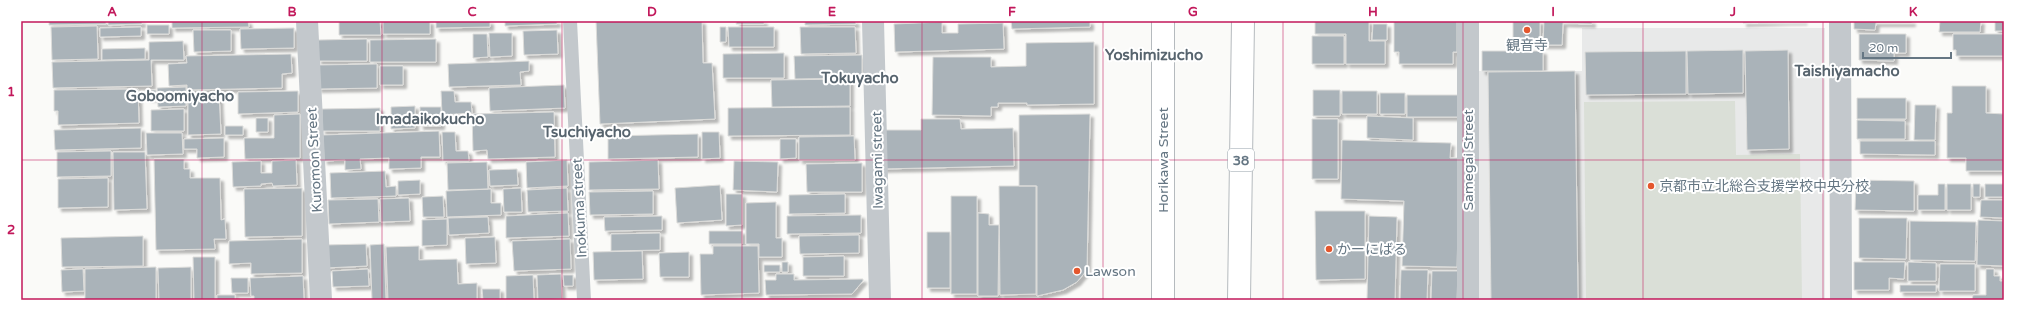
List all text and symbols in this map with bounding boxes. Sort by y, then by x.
text: A [107,4,117,20]
text: B [287,4,297,20]
text: C [467,4,477,20]
text: D [647,4,657,20]
text: E [828,4,836,20]
text: F [1008,4,1016,20]
text: G [1188,4,1198,20]
text: H [1368,4,1378,20]
text: I [1551,4,1555,20]
text: J [1729,4,1736,20]
text: K [1909,4,1918,20]
marker: 観音寺 [1522,25,1532,35]
scale bar [1863,34,1951,60]
place label: 観音寺 [1506,37,1548,54]
text: 20 m [1869,41,1898,55]
district label: Yoshimizucho [1105,46,1203,64]
district label: Taishiyamacho [1793,62,1900,81]
district label: Tokuyacho [820,69,899,88]
text: 1 [7,84,15,100]
district label: Goboomiyacho [126,87,234,106]
street label: Kuromon Street [303,106,326,213]
street label: Horikawa Street [1155,107,1172,213]
street label: Samegai Street [1460,109,1477,211]
district label: Imadaikokucho [376,110,484,128]
street label: Iwagami street [868,110,887,209]
district label: Tsuchiyacho [542,123,631,142]
road number: 38 [1228,149,1254,171]
street label: Inokuma street [568,157,591,258]
place label: 京都市立北総合支援学校中央分校 [1659,178,1869,195]
marker: 京都市立北総合支援学校中央分校 [1646,181,1656,191]
text: 2 [7,222,15,238]
place label: かーにばる [1337,241,1407,258]
marker: かーにばる [1324,244,1334,254]
place label: Lawson [1085,263,1136,280]
marker: Lawson [1072,266,1082,276]

